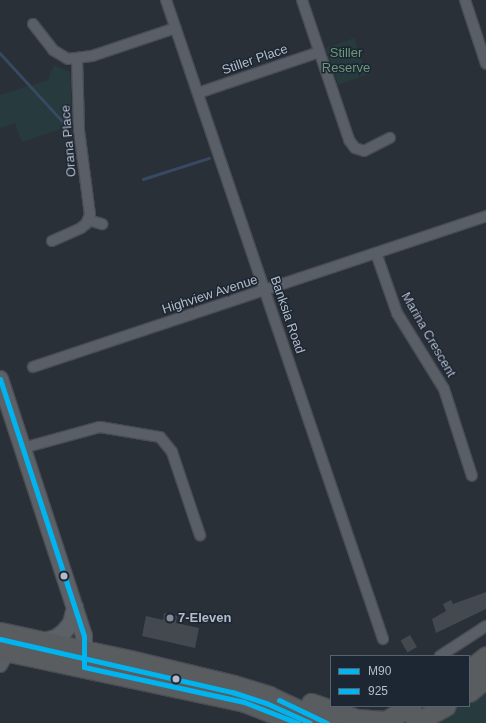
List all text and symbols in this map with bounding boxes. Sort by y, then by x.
street label: Stiller Place [220,41,290,79]
park label: Stiller Reserve [322,46,370,77]
street label: Orana Place [58,104,80,178]
street label: Highview Avenue [160,272,260,318]
street label: Banksia Road [266,274,308,356]
street label: Marina Crescent [397,290,459,380]
unlabelled marker [59,571,69,581]
place label: 7-Eleven [178,610,231,626]
marker: 7-Eleven [165,613,175,623]
legend [330,655,470,707]
text: M90 [368,664,391,678]
unlabelled marker [171,674,181,684]
text: 925 [368,684,388,698]

